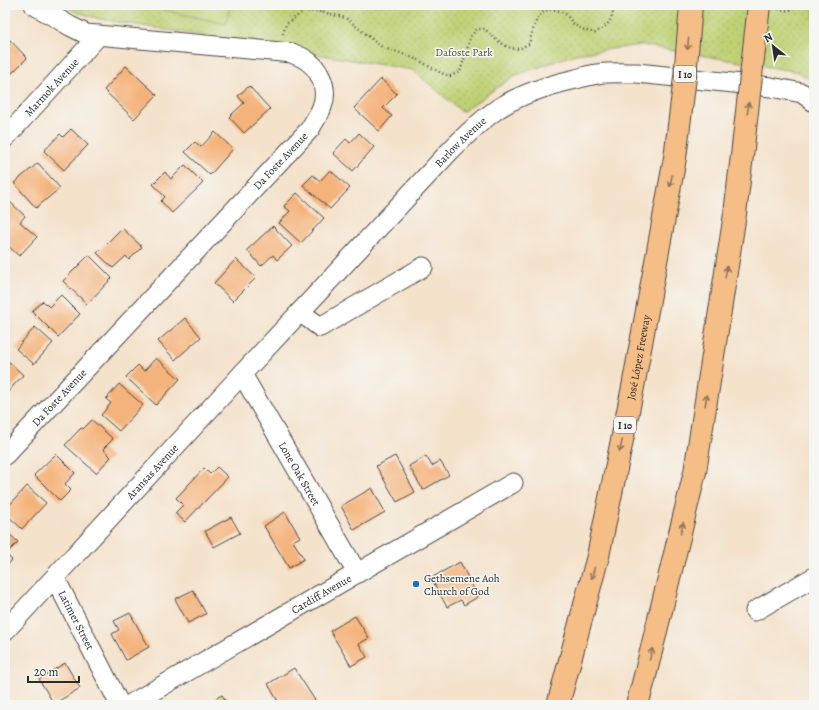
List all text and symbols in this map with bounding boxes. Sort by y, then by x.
north arrow [753,26,793,66]
text: N [761,29,775,46]
one-way arrow [684,37,691,50]
park label: Dafoste Park [435,45,493,60]
street label: Marmok Avenue [21,55,82,119]
road number: I 10 [674,66,696,82]
one-way arrow [744,102,751,115]
street label: Barlow Avenue [431,113,489,170]
street label: Da Foste Avenue [250,129,311,193]
one-way arrow [666,174,674,187]
one-way arrow [722,266,730,279]
street label: José López Freeway [623,314,654,401]
street label: Da Foste Avenue [28,365,90,429]
one-way arrow [703,394,711,407]
road number: I 10 [614,417,636,433]
street label: Lone Oak Street [275,439,324,509]
one-way arrow [617,439,625,452]
street label: Aransas Avenue [122,440,182,503]
one-way arrow [678,521,686,534]
one-way arrow [589,566,596,579]
street label: Cardiff Avenue [288,571,354,617]
place label: Gethsemene Aoh Church of God [424,571,500,599]
marker: Gethsemene Aoh Church of God [411,579,421,589]
street label: Latimer Street [55,587,98,653]
one-way arrow [647,648,655,661]
scale bar [28,658,79,684]
text: 20 m [34,664,58,680]

